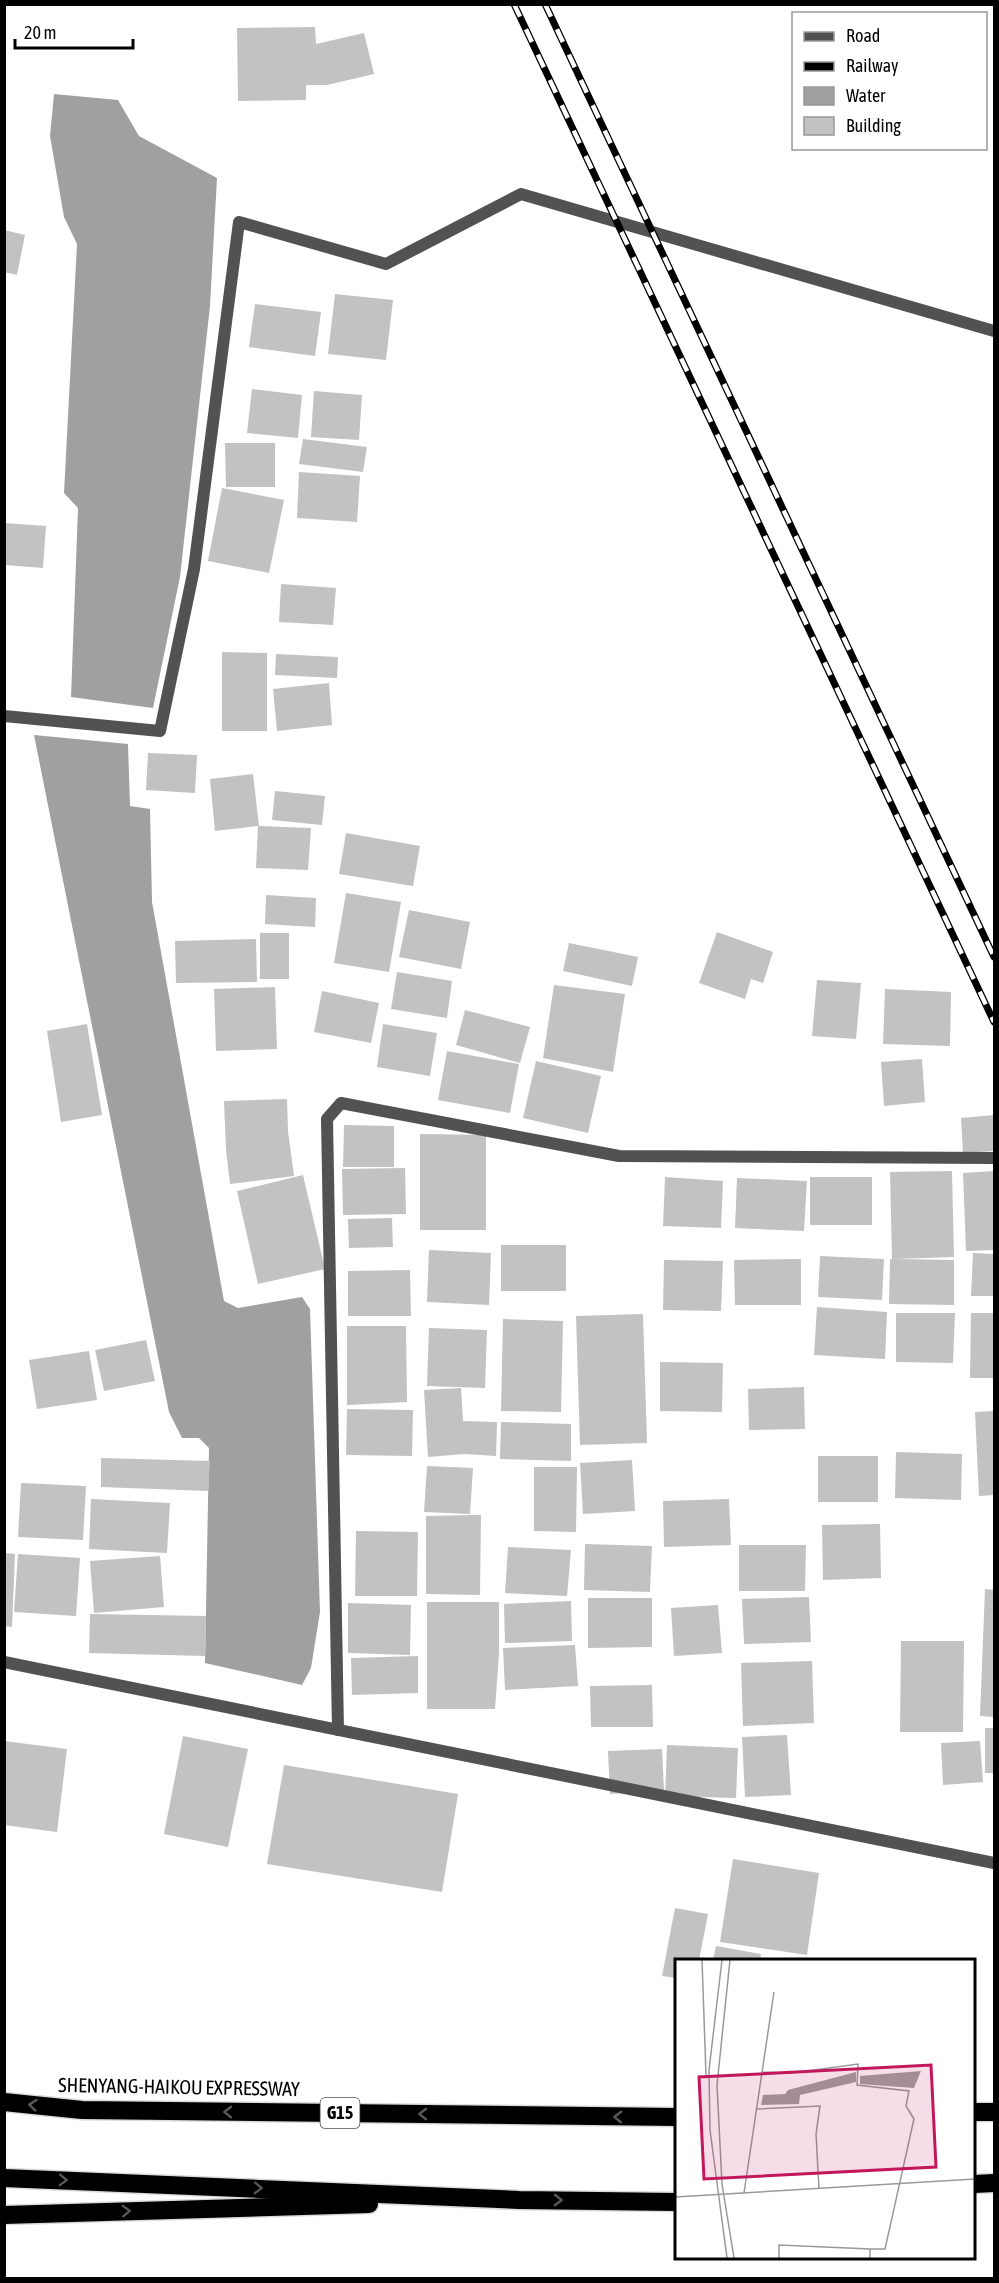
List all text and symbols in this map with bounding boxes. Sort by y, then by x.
scale bar [15,12,134,50]
legend [792,12,987,150]
text: 20 m [24,22,56,43]
text: Road [846,25,880,46]
text: Railway [846,55,898,76]
text: Water [846,85,886,106]
text: Building [846,115,901,136]
inset map [675,1959,975,2259]
street label: SHENYANG-HAIKOU EXPRESSWAY [58,2073,300,2100]
road number: G15 [320,2098,360,2128]
one-way arrow [29,2099,38,2112]
one-way arrow [224,2106,233,2118]
one-way arrow [419,2108,428,2120]
one-way arrow [614,2110,623,2123]
one-way arrow [58,2174,67,2187]
one-way arrow [253,2182,262,2195]
one-way arrow [553,2194,562,2207]
one-way arrow [121,2205,130,2218]

